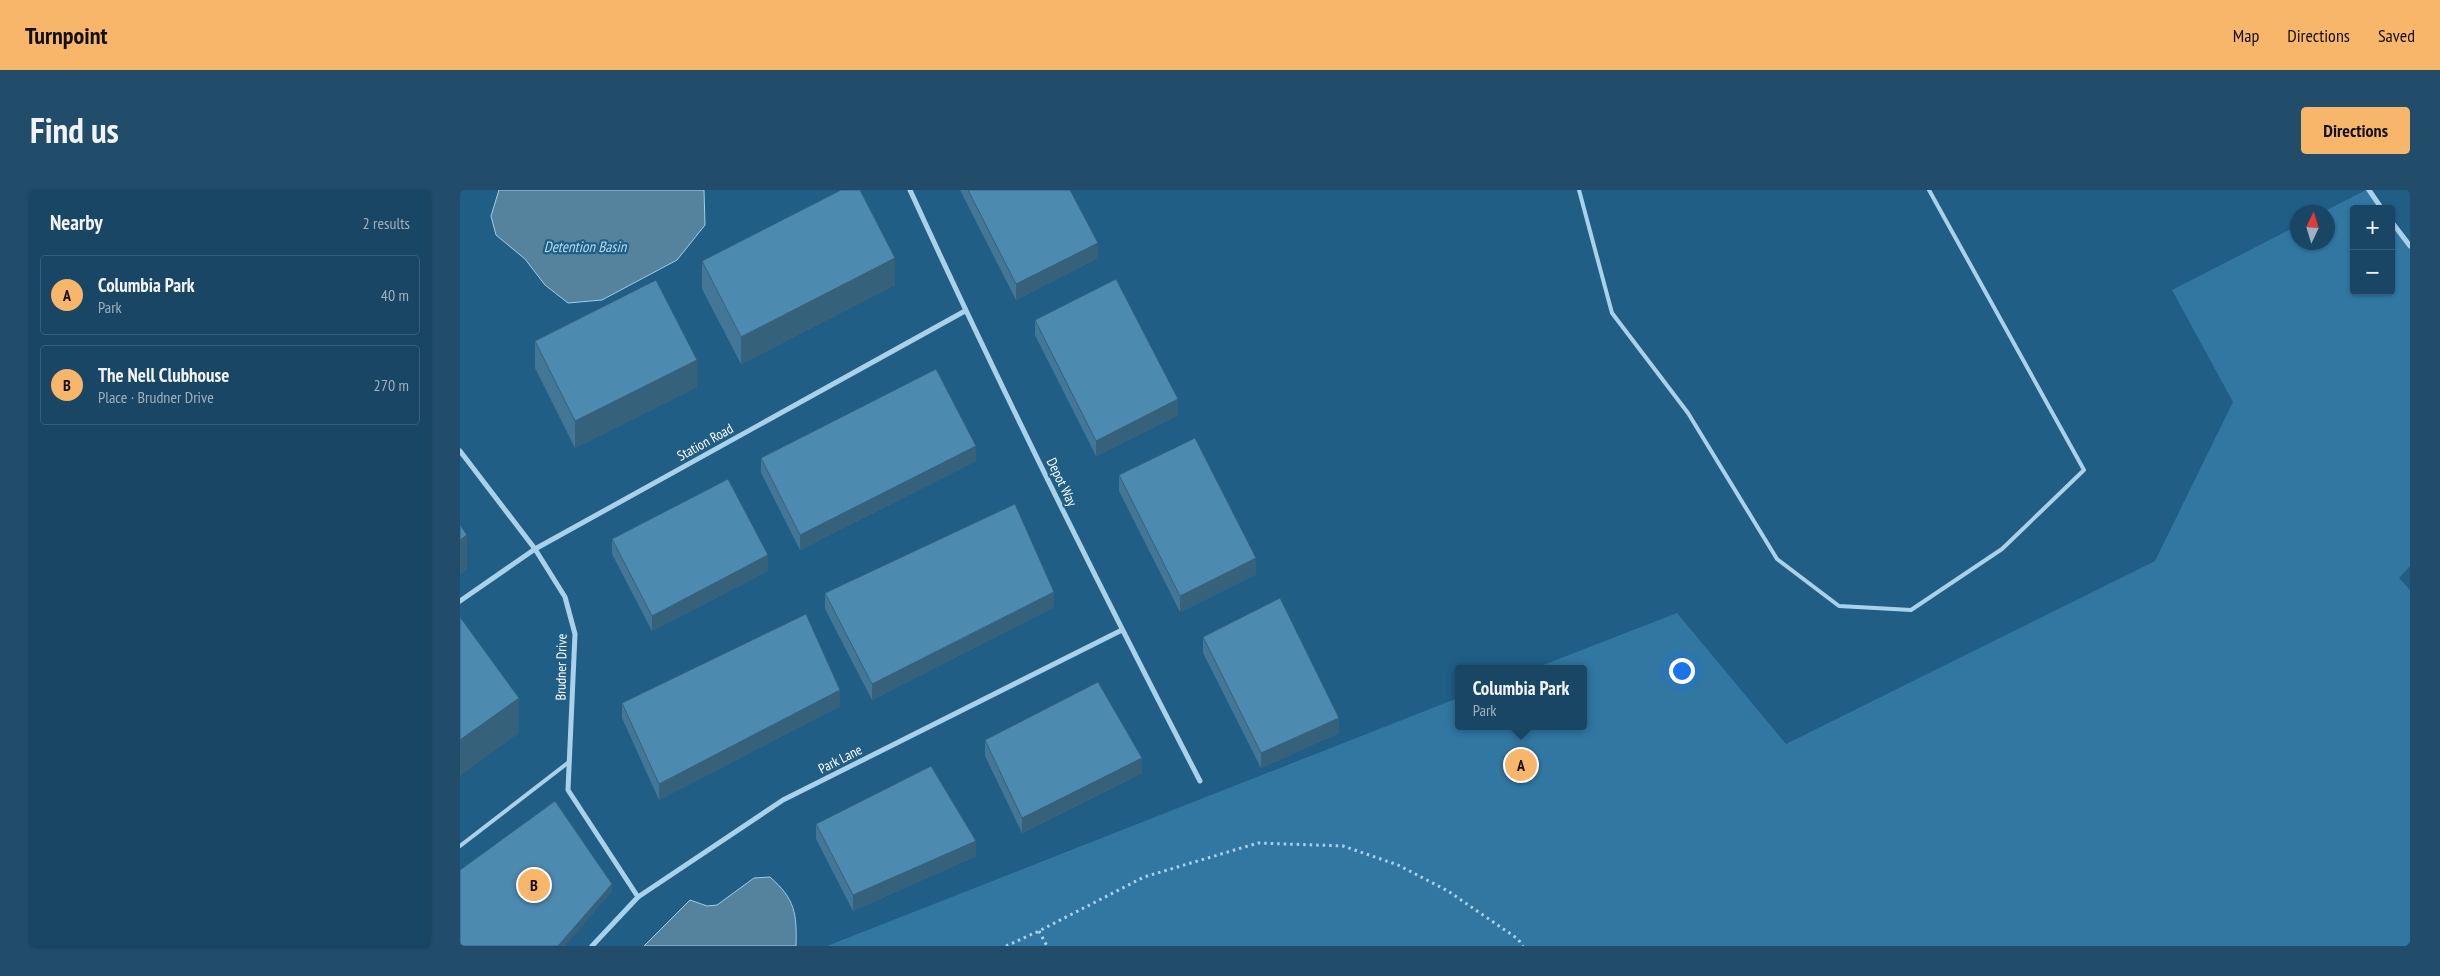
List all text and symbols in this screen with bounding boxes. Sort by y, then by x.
text: Turnpoint [25,20,107,51]
text: Map [2233,24,2259,47]
text: Directions [2287,24,2350,47]
text: Saved [2378,24,2415,47]
text: Find us [30,107,119,153]
button: Directions [2301,107,2410,154]
north arrow [2290,205,2335,250]
map controls [2350,205,2395,295]
button: + [2350,205,2395,250]
text: Nearby [50,209,103,236]
text: 2 results [363,213,410,233]
water label: Detention Basin [544,237,628,256]
button: − [2350,250,2395,295]
text: Columbia Park [98,273,195,297]
text: A [63,285,71,305]
text: 40 m [381,285,409,305]
text: Park [98,297,122,317]
text: The Nell Clubhouse [98,363,229,387]
text: B [63,375,71,395]
text: 270 m [374,375,409,395]
text: Place · Brudner Drive [98,387,214,407]
street label: Station Road [674,419,736,465]
street label: Depot Way [1043,455,1082,510]
street label: Brudner Drive [551,633,571,701]
your location [1669,658,1695,684]
popup [1455,665,1587,730]
text: Columbia Park [1473,676,1569,700]
text: Park [1473,700,1496,720]
street label: Park Lane [815,740,865,778]
pin: A [1505,746,1537,784]
pin: B [518,866,550,904]

